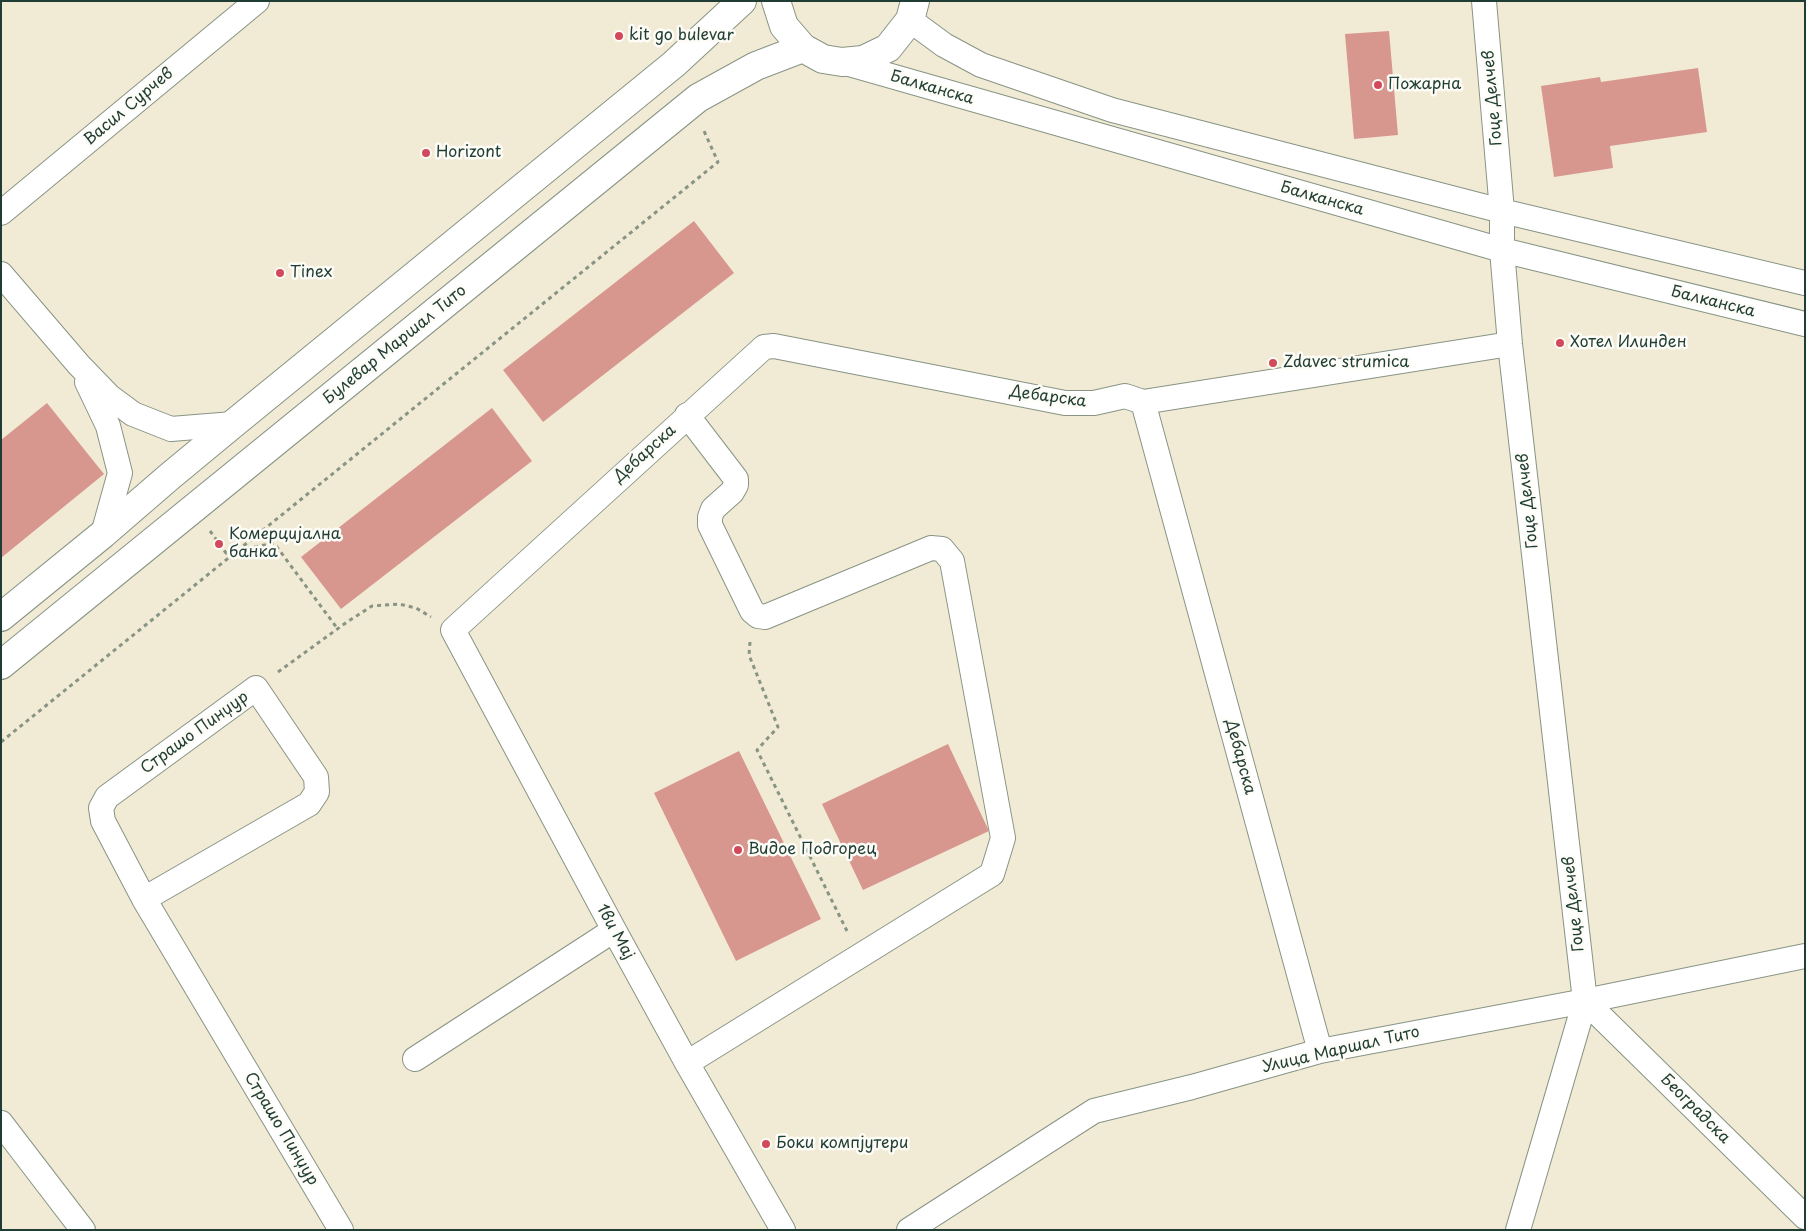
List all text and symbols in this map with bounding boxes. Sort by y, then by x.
place label: kit go bulevar [629,26,734,46]
marker: kit go bulevar [613,30,625,42]
street label: Гоце Делчев [1479,49,1507,147]
street label: Васил Сурчев [81,64,177,150]
street label: Балканска [888,67,976,109]
place label: Пожарна [1388,75,1461,95]
marker: Пожарна [1372,79,1384,91]
place label: Horizont [436,143,501,163]
marker: Horizont [420,147,432,159]
street label: Балканска [1278,178,1366,220]
place label: Tinex [290,263,332,283]
marker: Tinex [274,267,286,279]
street label: Булевар Маршал Тито [320,281,470,409]
street label: Балканска [1669,282,1757,322]
place label: Хотел Илинден [1570,333,1687,353]
marker: Хотел Илинден [1554,337,1566,349]
place label: Zdavec strumica [1283,353,1409,373]
marker: Zdavec strumica [1267,357,1279,369]
street label: Дебарска [1008,382,1088,412]
street label: Дебарска [610,421,680,487]
street label: Гоце Делчев [1513,452,1543,550]
place label: Комерцијална банка [229,525,341,563]
marker: Комерцијална банка [213,538,225,550]
street label: Страшо Пинџур [137,687,253,779]
street label: Дебарска [1221,717,1259,797]
place label: Видое Подгорец [748,840,877,860]
marker: Видое Подгорец [732,844,744,856]
street label: Гоце Делчев [1559,855,1589,953]
street label: 1ви Мај [592,901,638,963]
street label: Улица Маршал Тито [1260,1023,1422,1077]
street label: Страшо Пинџур [240,1069,322,1189]
street label: Београдска [1656,1070,1734,1148]
place label: Боки компјутери [776,1134,908,1154]
marker: Боки компјутери [760,1138,772,1150]

